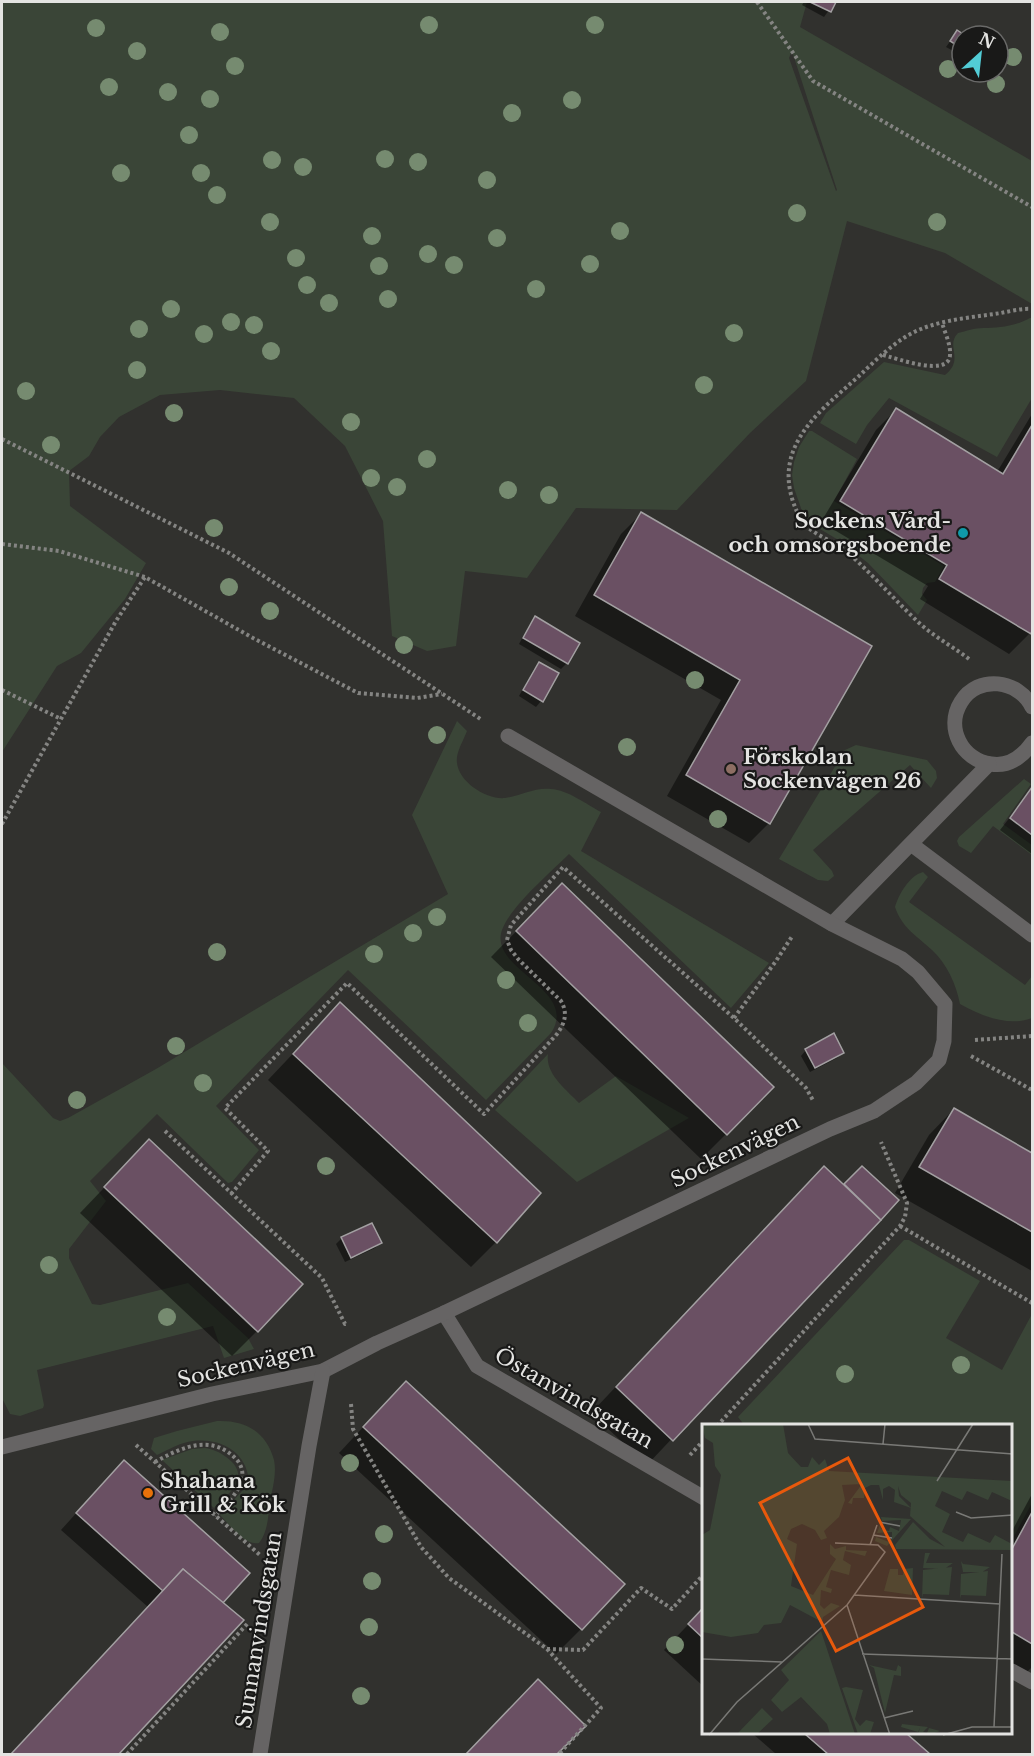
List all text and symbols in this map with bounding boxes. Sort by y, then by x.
north arrow [950,24,1010,84]
text: N [976,28,998,53]
place label: Sockens Vård- och omsorgsboende [729,508,951,558]
marker: Sockens Vård- och omsorgsboende [956,526,970,540]
place label: Förskolan Sockenvägen 26 [743,744,922,794]
marker: Förskolan Sockenvägen 26 [724,762,738,776]
street label: Sockenvägen [666,1109,804,1193]
street label: Sockenvägen [175,1337,317,1393]
street label: Östanvindsgatan [490,1342,658,1454]
inset map [702,1424,1013,1735]
place label: Shahana Grill & Kök [160,1468,287,1518]
marker: Shahana Grill & Kök [141,1486,155,1500]
street label: Sunnanvindsgatan [231,1530,287,1730]

